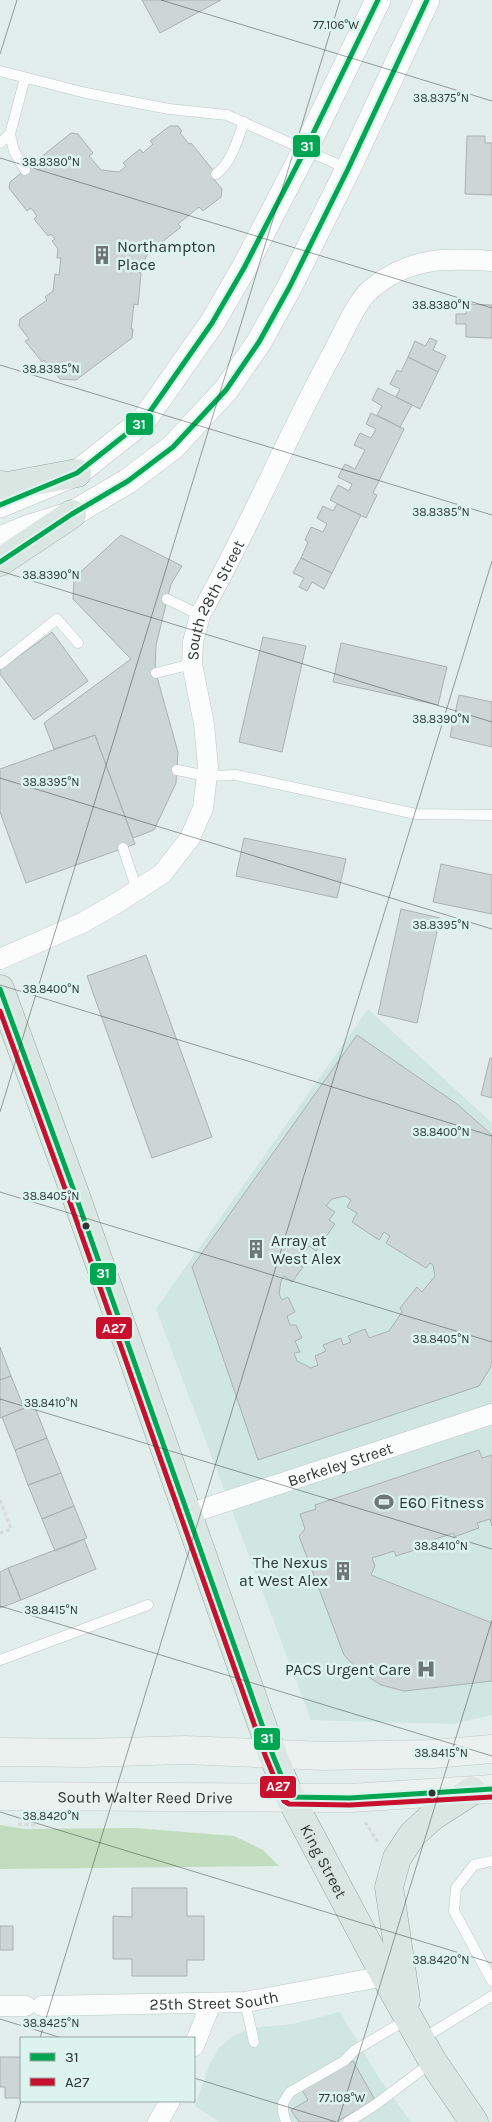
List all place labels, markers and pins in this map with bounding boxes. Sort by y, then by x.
place label: Northampton Place [117,237,216,274]
building icon: Northampton Place [91,244,113,266]
unlabelled marker [81,1221,91,1231]
place label: Array at West Alex [271,1231,341,1268]
building icon: Array at West Alex [245,1238,267,1260]
sports icon: E60 Fitness [373,1491,395,1513]
place label: E60 Fitness [399,1493,484,1512]
place label: The Nexus at West Alex [239,1553,328,1590]
building icon: The Nexus at West Alex [332,1560,354,1582]
hospital icon: PACS Urgent Care [415,1658,437,1680]
place label: PACS Urgent Care [285,1660,411,1679]
unlabelled marker [427,1788,437,1798]

